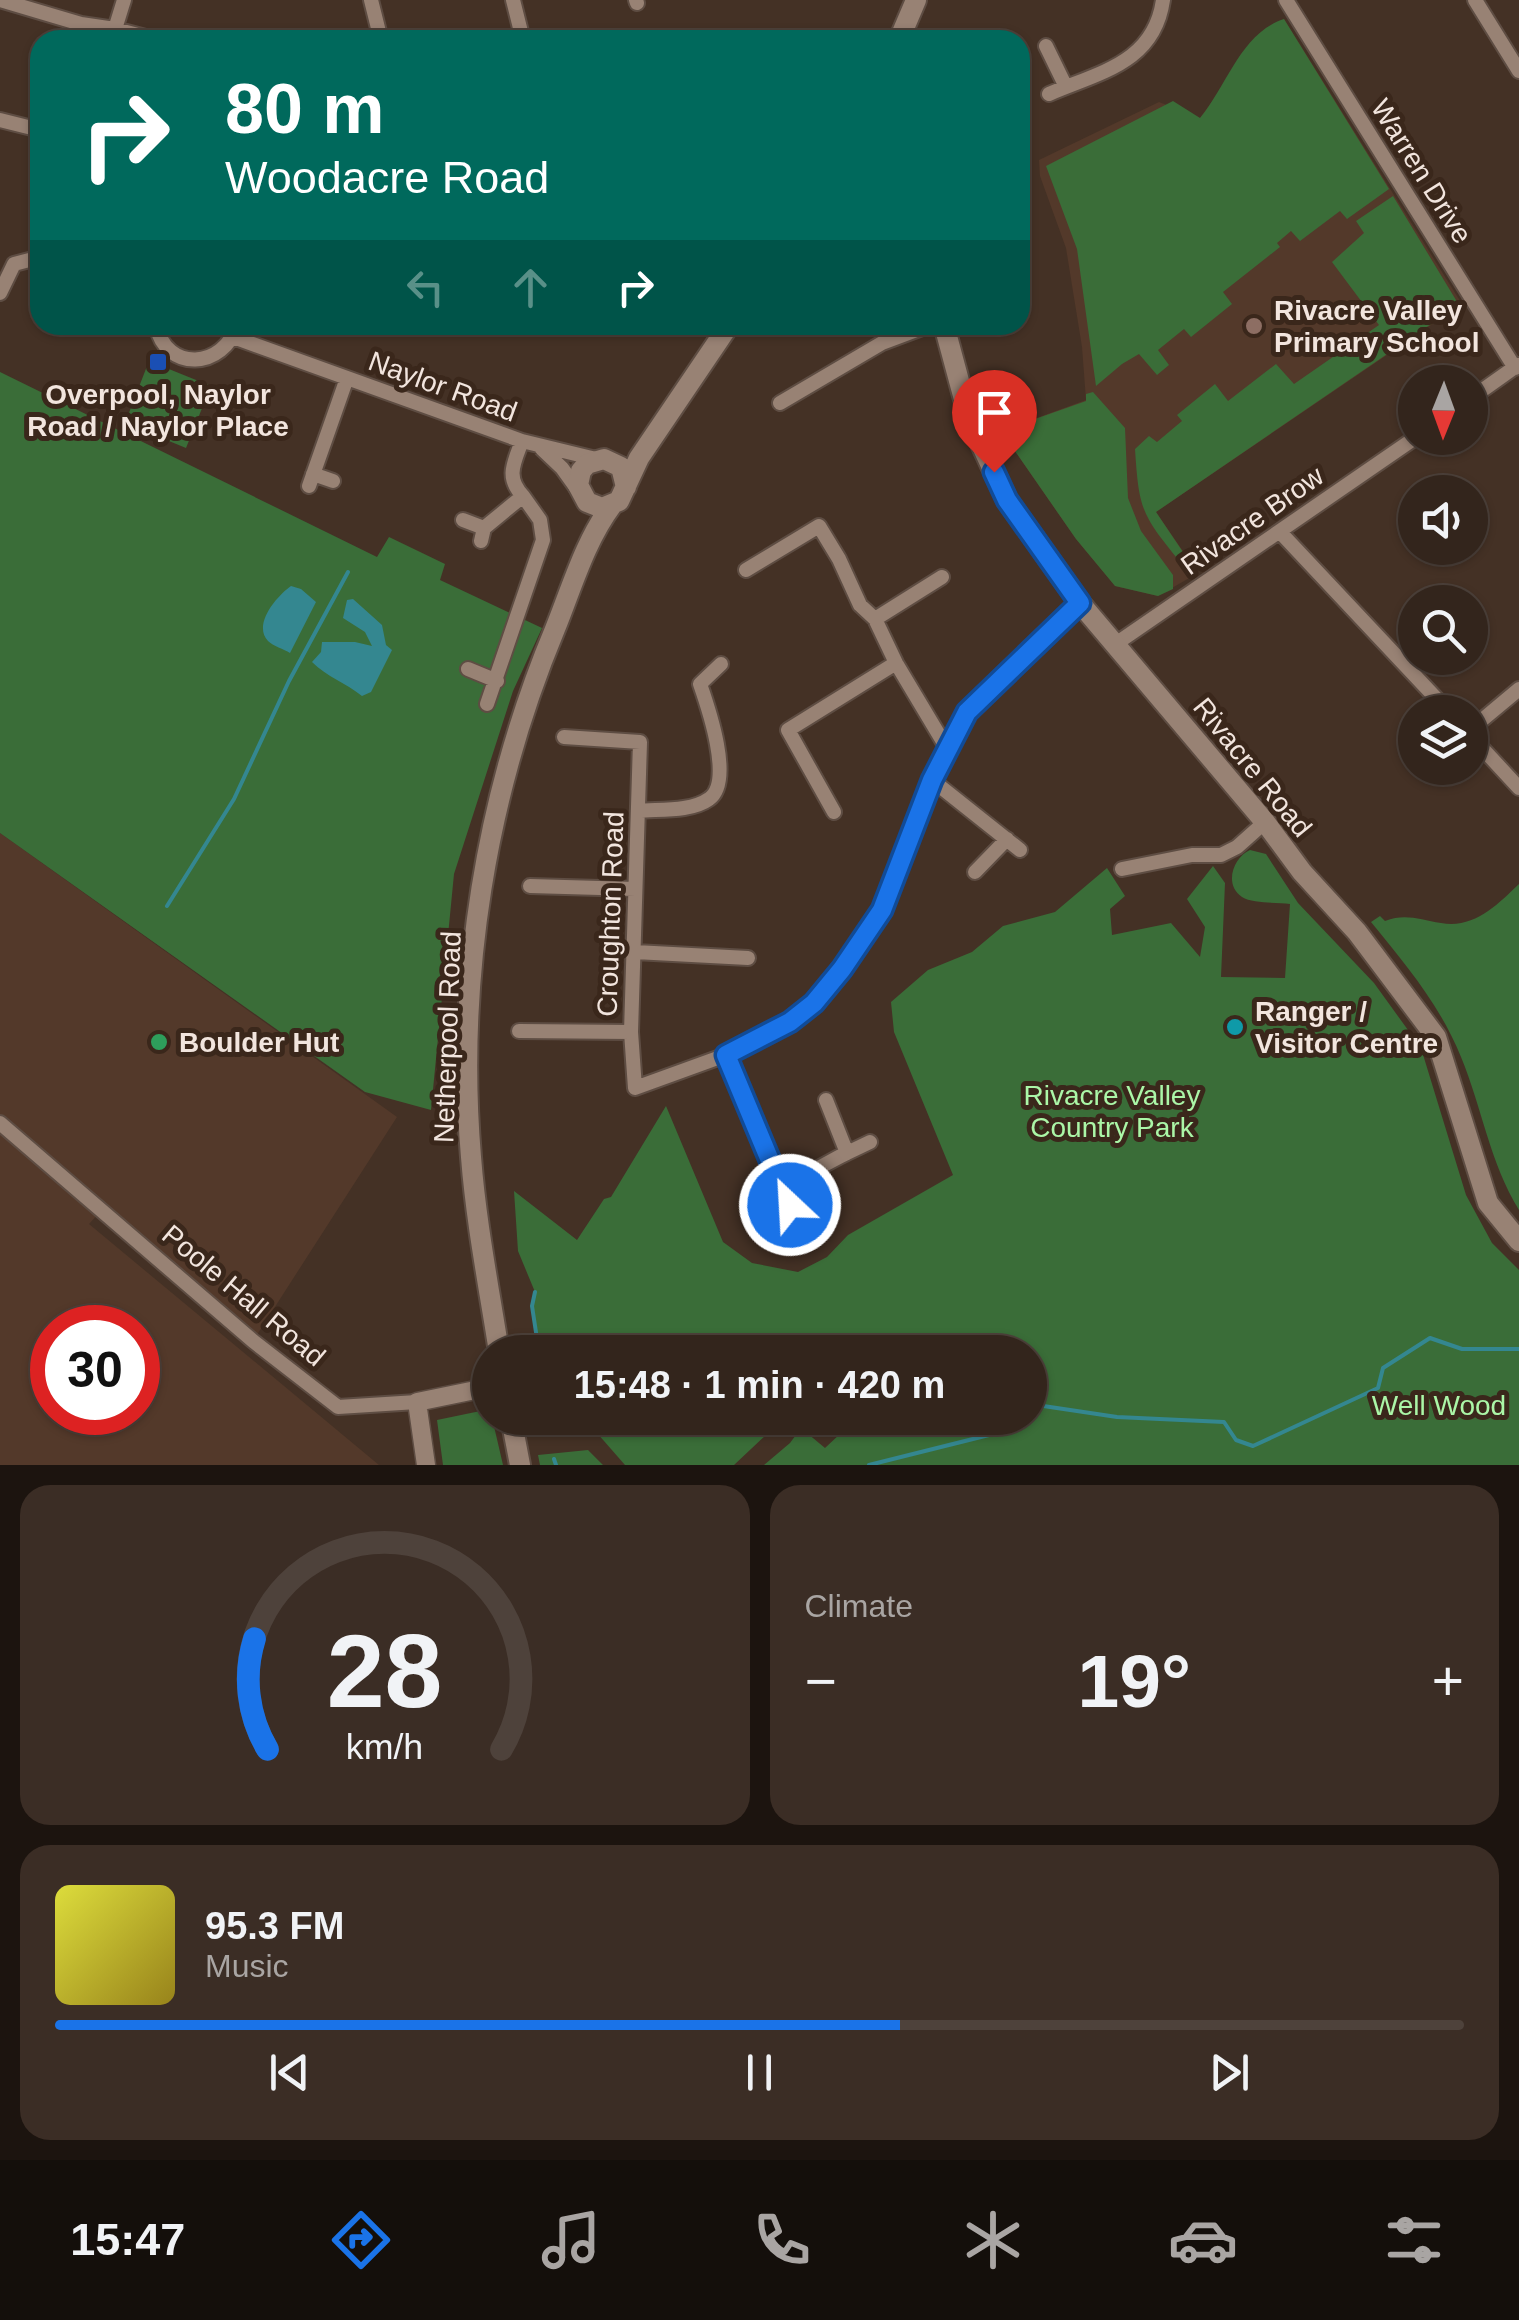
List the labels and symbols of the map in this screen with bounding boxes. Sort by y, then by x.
street label: Warren Drive [1365,94,1478,249]
place label: Rivacre Valley Primary School [1274,295,1479,358]
marker: Rivacre Valley Primary School [1243,315,1265,337]
street label: Naylor Road [364,345,521,428]
marker: Overpool, Naylor Road / Naylor Place [147,351,169,373]
north arrow [1398,365,1488,455]
pin [952,370,1037,473]
place label: Overpool, Naylor Road / Naylor Place [27,379,289,442]
street label: Rivacre Brow [1175,460,1330,581]
street label: Rivacre Road [1187,692,1318,843]
street label: Croughton Road [591,811,630,1017]
street label: Netherpool Road [428,931,467,1143]
place label: Ranger / Visitor Centre [1255,996,1438,1059]
marker: Ranger / Visitor Centre [1224,1016,1246,1038]
place label: Boulder Hut [179,1027,339,1058]
marker: Boulder Hut [148,1031,170,1053]
park label: Rivacre Valley Country Park [1024,1080,1200,1143]
position arrow [738,1153,842,1257]
street label: Poole Hall Road [156,1218,331,1372]
speed limit sign: 30 [30,1305,160,1435]
park label: Well Wood [1372,1390,1506,1421]

